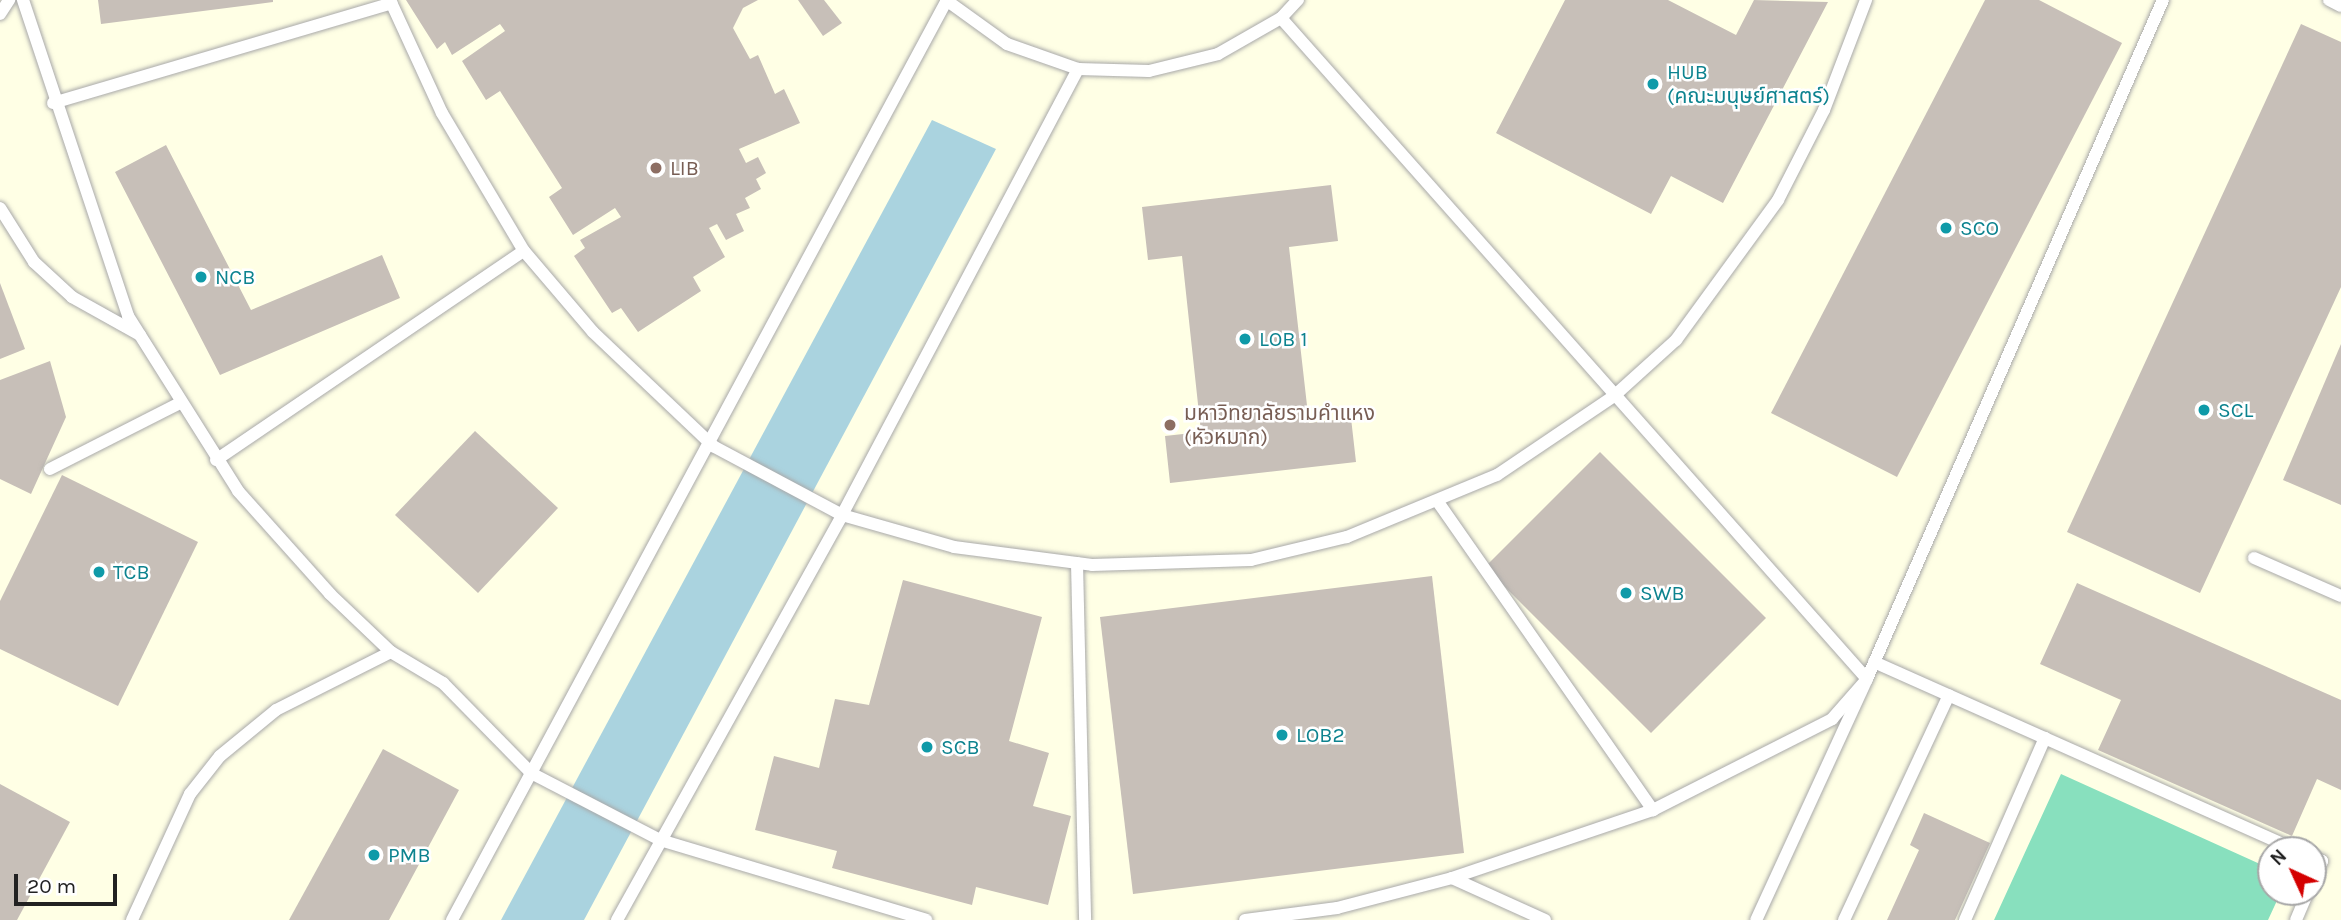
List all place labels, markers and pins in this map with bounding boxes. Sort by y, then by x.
place label: HUB (คณะมนุษย์ศาสตร์) [1667,59,1830,109]
marker: HUB (คณะมนุษย์ศาสตร์) [1645,76,1661,92]
place label: LIB [670,155,699,181]
marker: LIB [648,160,664,176]
place label: SCO [1960,215,1999,241]
marker: SCO [1938,220,1954,236]
place label: NCB [215,264,255,290]
marker: NCB [193,269,209,285]
place label: LOB 1 [1259,326,1307,352]
marker: LOB 1 [1237,331,1253,347]
place label: SCL [2218,397,2253,423]
place label: มหาวิทยาลัยรามคำแหง (หัวหมาก) [1184,400,1375,450]
marker: SCL [2196,402,2212,418]
marker: มหาวิทยาลัยรามคำแหง (หัวหมาก) [1162,417,1178,433]
place label: TCB [113,559,149,585]
marker: TCB [91,564,107,580]
place label: SWB [1640,580,1685,606]
marker: SWB [1618,585,1634,601]
place label: LOB2 [1296,722,1345,748]
marker: LOB2 [1274,727,1290,743]
place label: SCB [941,734,980,760]
marker: SCB [919,739,935,755]
place label: PMB [388,842,430,868]
marker: PMB [366,847,382,863]

